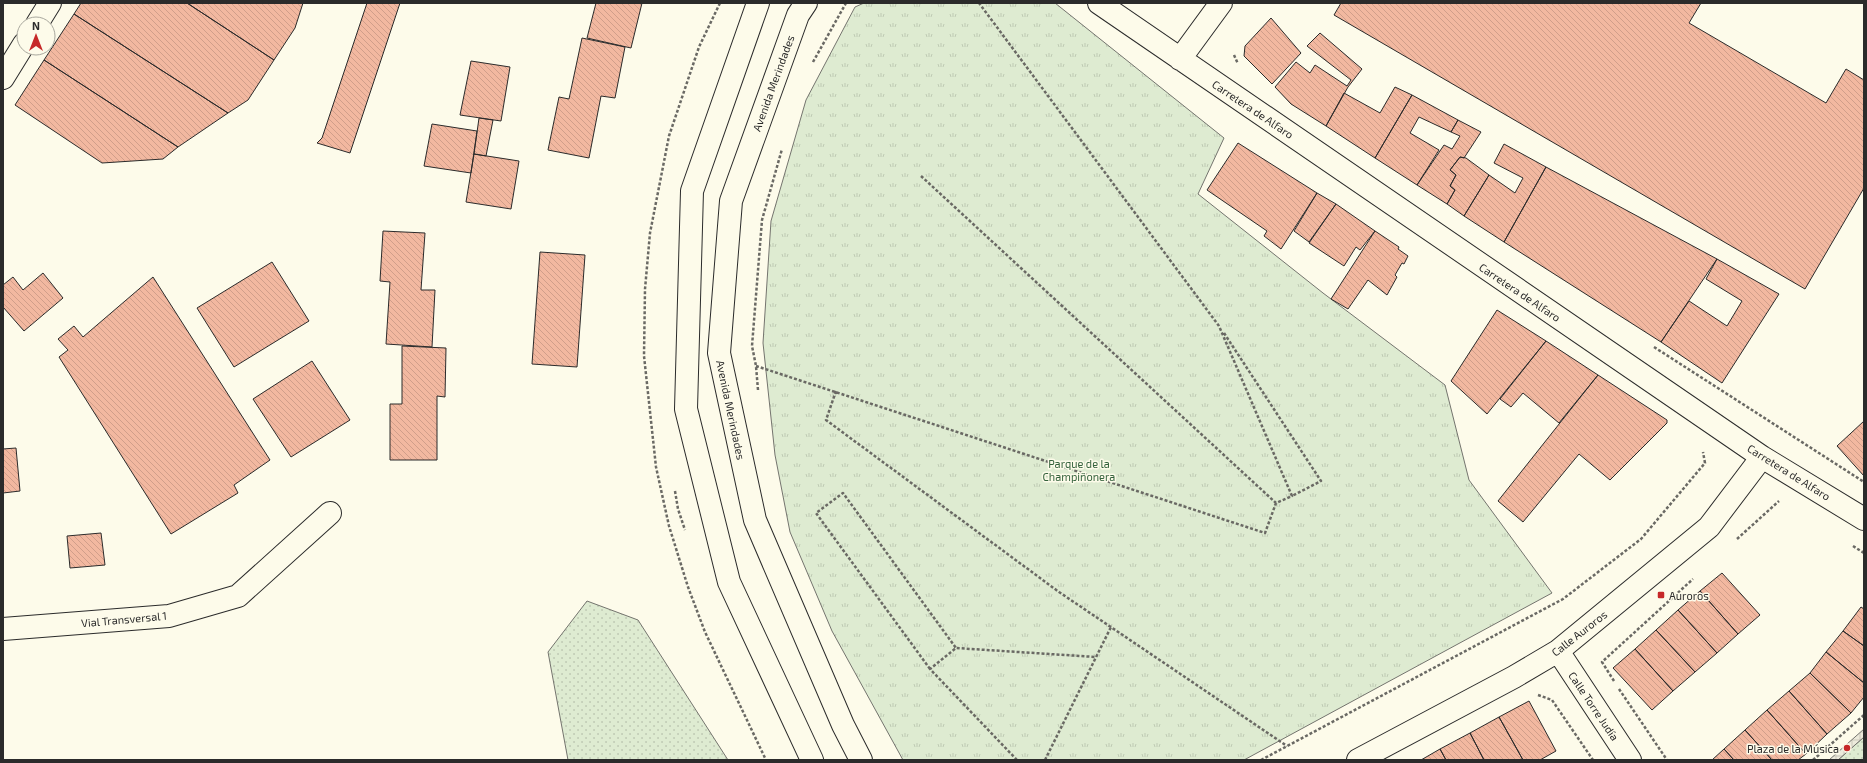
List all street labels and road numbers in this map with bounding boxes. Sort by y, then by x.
street label: Avenida Merindades [750,33,797,133]
street label: Carretera de Alfaro [1210,77,1296,141]
street label: Carretera de Alfaro [1477,260,1563,324]
street label: Avenida Merindades [714,359,748,461]
street label: Carretera de Alfaro [1745,441,1833,503]
street label: Calle Auroros [1549,607,1610,659]
street label: Vial Transversal 1 [81,609,167,629]
street label: Calle Torre Judía [1566,669,1622,743]

